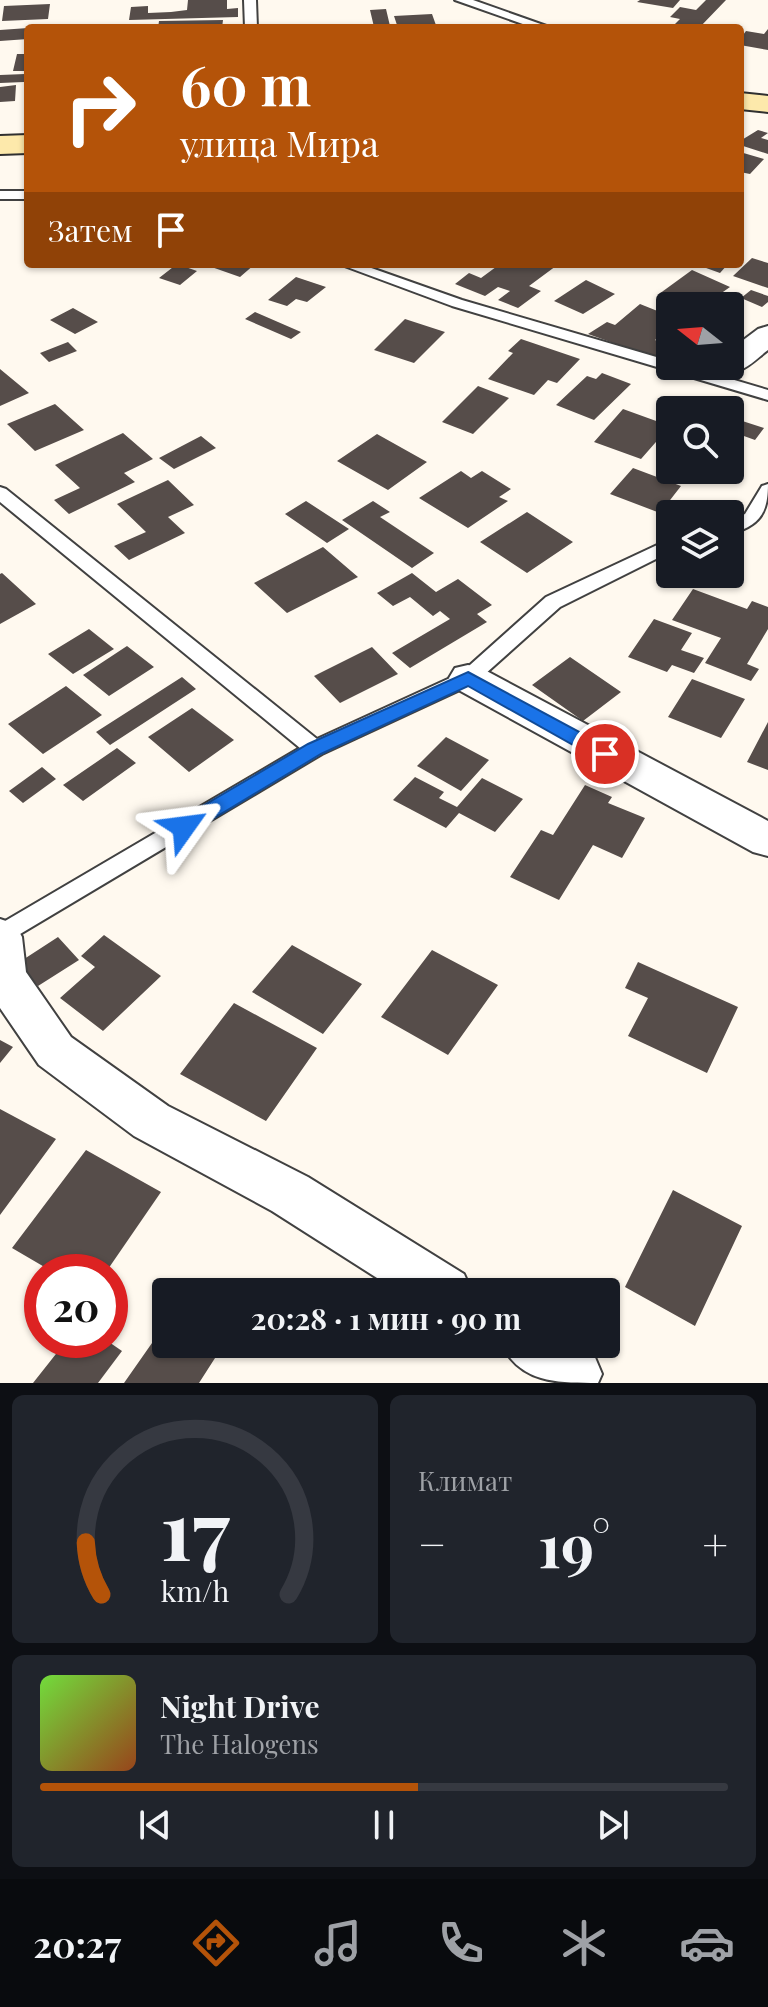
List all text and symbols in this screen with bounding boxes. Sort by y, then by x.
text: 60 m [180,46,311,121]
icon: right [48,56,152,160]
text: улица Мира [180,118,379,166]
icon: arrive [149,208,193,252]
text: Затем [48,210,133,250]
north arrow [656,292,744,380]
map controls [656,292,744,588]
button: search [656,396,744,484]
button: layers [656,500,744,588]
pin [571,720,639,788]
icon: arrive [583,732,627,776]
position arrow [142,785,226,869]
speed limit sign: 20 [24,1254,128,1358]
text: 20:28 · 1 мин · 90 m [251,1298,521,1338]
text: Климат [418,1463,512,1498]
text: 17 [160,1471,230,1582]
text: 19° [538,1503,611,1583]
text: − [418,1513,446,1572]
text: + [702,1513,728,1572]
text: km/h [161,1571,229,1609]
text: Night Drive [160,1686,320,1726]
text: The Halogens [160,1726,319,1761]
icon: previous [133,1803,177,1847]
icon: pause [362,1803,406,1847]
icon: next [591,1803,635,1847]
icon: directions [188,1915,244,1971]
icon: music [310,1915,366,1971]
icon: phone [433,1915,489,1971]
icon: climate [556,1915,612,1971]
icon: car [679,1915,735,1971]
text: 20:27 [33,1919,121,1967]

